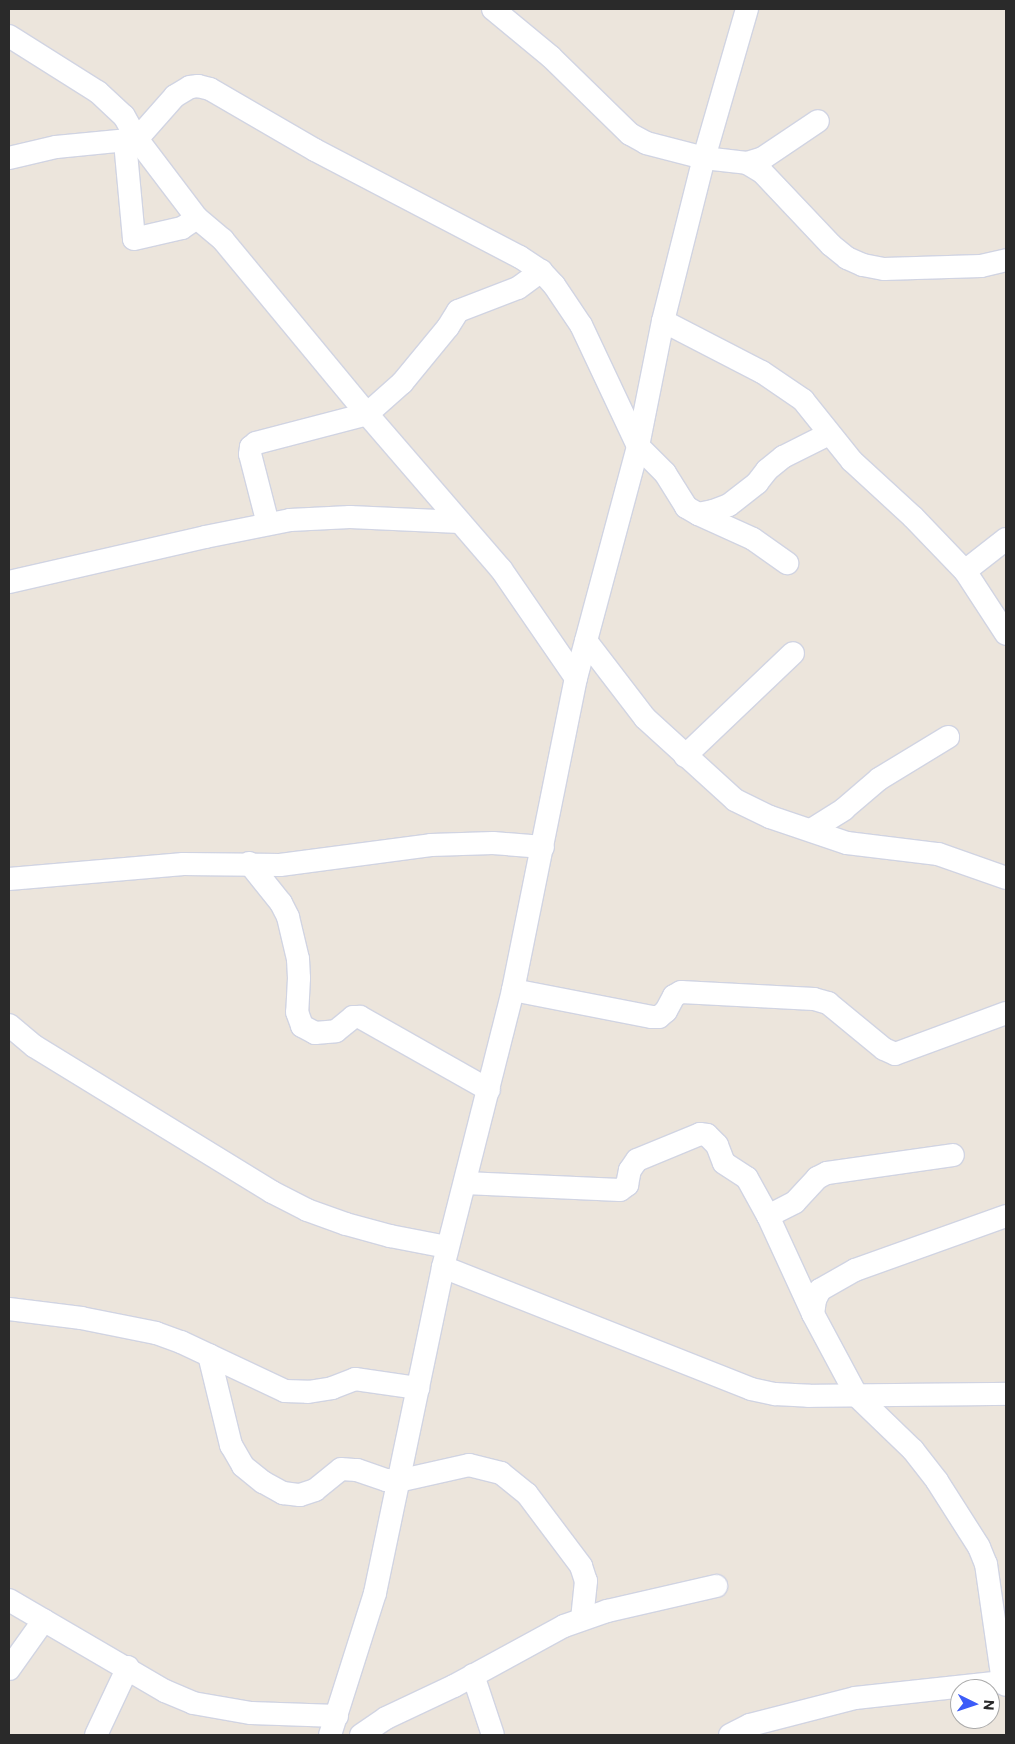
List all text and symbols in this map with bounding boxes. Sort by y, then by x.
north arrow [950,1679,1000,1729]
text: N [981,1699,998,1711]

